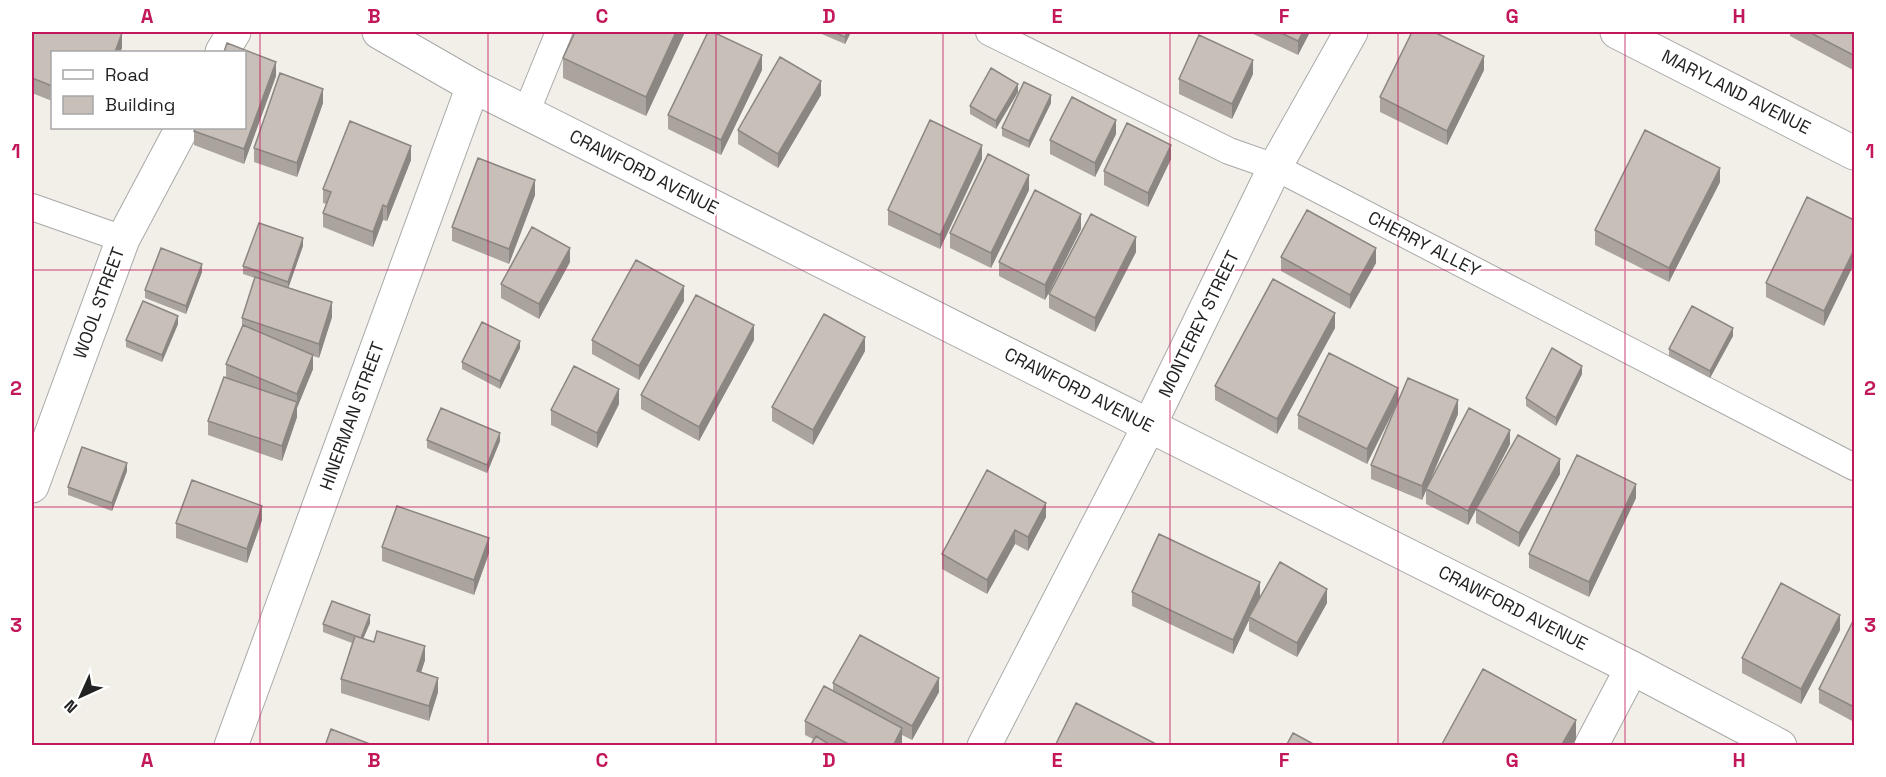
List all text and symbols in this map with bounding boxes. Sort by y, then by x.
text: A [141,3,154,29]
text: B [367,3,381,29]
text: C [596,3,609,29]
text: D [822,3,836,29]
text: E [1051,3,1063,29]
text: F [1279,3,1290,29]
text: G [1505,3,1519,29]
text: H [1732,3,1746,29]
street label: MARYLAND AVENUE [1658,44,1815,139]
legend [51,51,246,129]
text: Road [105,63,149,86]
text: Building [105,93,175,116]
street label: CRAWFORD AVENUE [566,124,723,219]
text: 1 [11,138,21,164]
text: 1 [1865,138,1875,164]
street label: CHERRY ALLEY [1364,205,1484,282]
street label: WOOL STREET [68,244,129,362]
street label: MONTEREY STREET [1153,246,1244,401]
street label: HINERMAN STREET [314,338,389,493]
street label: CRAWFORD AVENUE [1001,342,1158,437]
text: 2 [10,375,22,401]
text: 2 [1864,375,1876,401]
street label: CRAWFORD AVENUE [1435,560,1592,655]
text: 3 [10,612,22,638]
text: 3 [1864,612,1876,638]
north arrow [51,666,111,726]
text: N [60,695,82,717]
text: A [141,747,154,773]
text: B [367,747,381,773]
text: C [596,747,609,773]
text: D [822,747,836,773]
text: E [1051,747,1063,773]
text: F [1279,747,1290,773]
text: G [1505,747,1519,773]
text: H [1732,747,1746,773]

